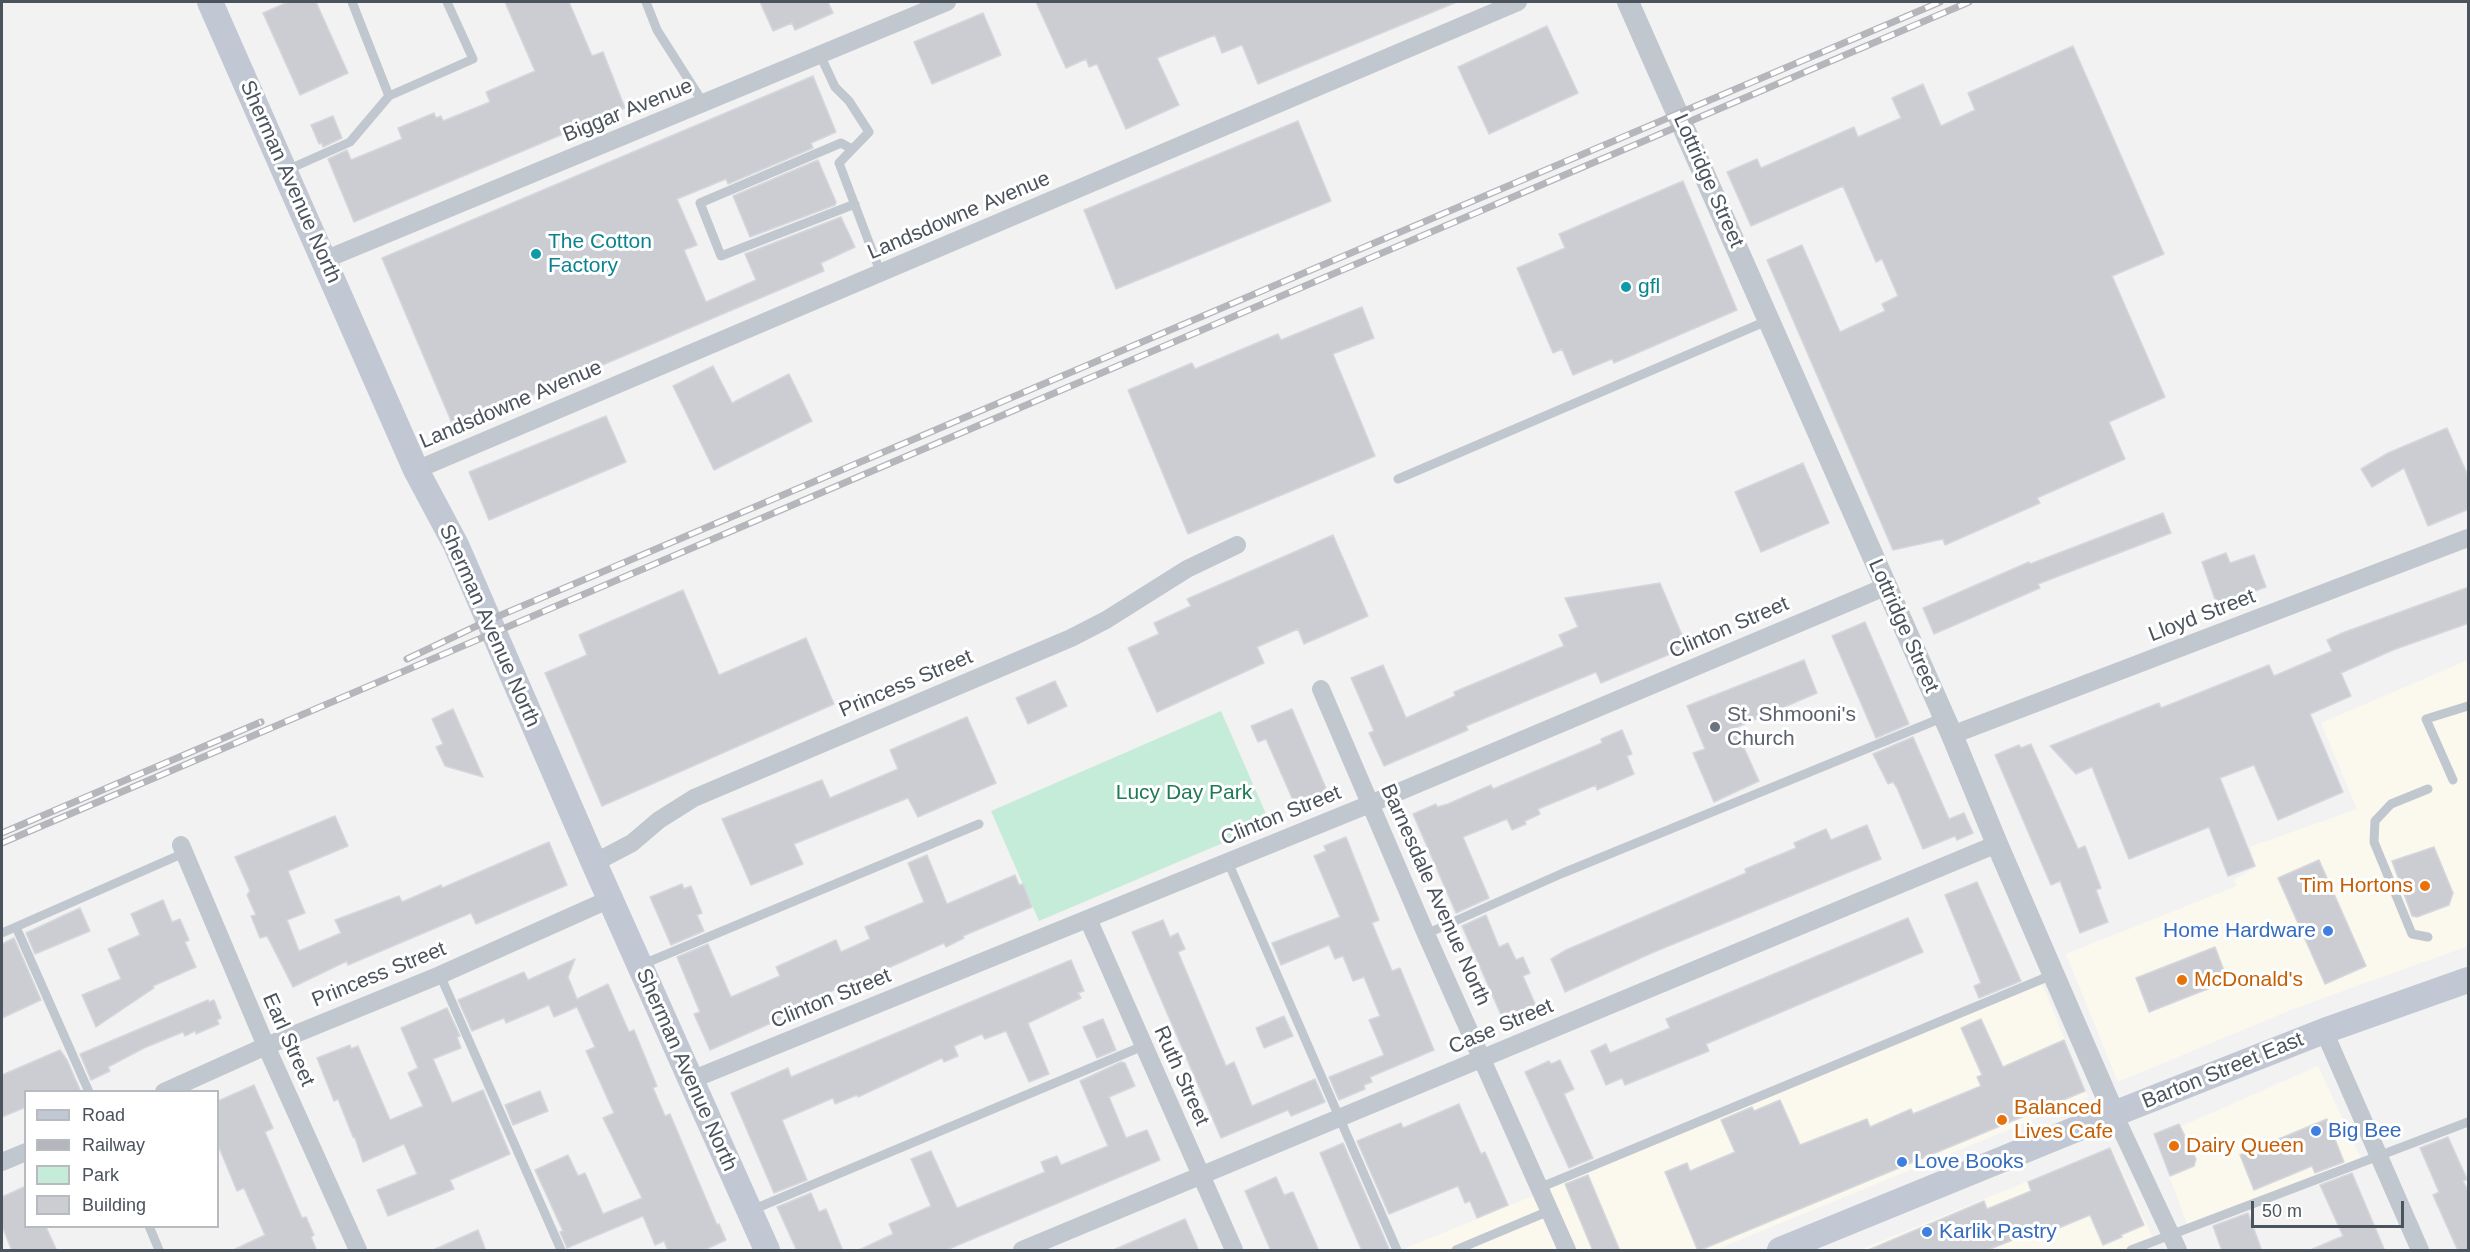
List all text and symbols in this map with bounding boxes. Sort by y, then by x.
street label: Biggar Avenue [560,74,696,148]
street label: Sherman Avenue North [234,77,346,287]
street label: Lottridge Street [1667,110,1749,252]
street label: Landsdowne Avenue [864,166,1054,266]
place label: The Cotton Factory [548,229,652,279]
marker: The Cotton Factory [529,247,543,261]
place label: gfl [1638,274,1660,300]
marker: gfl [1619,280,1633,294]
street label: Landsdowne Avenue [416,355,606,455]
street label: Sherman Avenue North [433,521,545,731]
street label: Lottridge Street [1862,555,1944,697]
street label: Lloyd Street [2145,584,2259,648]
street label: Clinton Street [1666,592,1792,664]
street label: Princess Street [836,645,976,723]
place label: St. Shmooni's Church [1727,702,1856,752]
marker: St. Shmooni's Church [1708,720,1722,734]
park label: Lucy Day Park [1116,780,1252,806]
street label: Clinton Street [1217,780,1345,852]
street label: Barnesdale Avenue North [1375,780,1495,1010]
place label: Tim Hortons [2299,873,2413,899]
marker: Tim Hortons [2418,879,2432,893]
place label: Home Hardware [2163,918,2316,944]
marker: Home Hardware [2321,924,2335,938]
street label: Princess Street [308,937,450,1013]
street label: Clinton Street [767,963,895,1035]
street label: Sherman Avenue North [630,965,742,1175]
place label: McDonald's [2194,967,2303,993]
marker: McDonald's [2175,973,2189,987]
street label: Earl Street [256,990,320,1090]
street label: Case Street [1445,994,1557,1060]
street label: Ruth Street [1148,1022,1214,1130]
street label: Barton Street East [2139,1027,2307,1115]
legend [24,1090,219,1228]
place label: Balanced Lives Cafe [2014,1095,2113,1145]
text: Road [82,1105,125,1125]
marker: Balanced Lives Cafe [1995,1113,2009,1127]
place label: Big Bee [2328,1118,2402,1144]
marker: Big Bee [2309,1124,2323,1138]
place label: Dairy Queen [2186,1133,2304,1159]
text: Railway [82,1135,145,1155]
marker: Dairy Queen [2167,1139,2181,1153]
place label: Love Books [1914,1149,2024,1175]
marker: Love Books [1895,1155,1909,1169]
text: Park [82,1165,119,1185]
scale bar [2254,1189,2407,1227]
text: Building [82,1195,146,1215]
text: 50 m [2262,1201,2302,1221]
place label: Karlik Pastry [1939,1219,2057,1245]
marker: Karlik Pastry [1920,1225,1934,1239]

